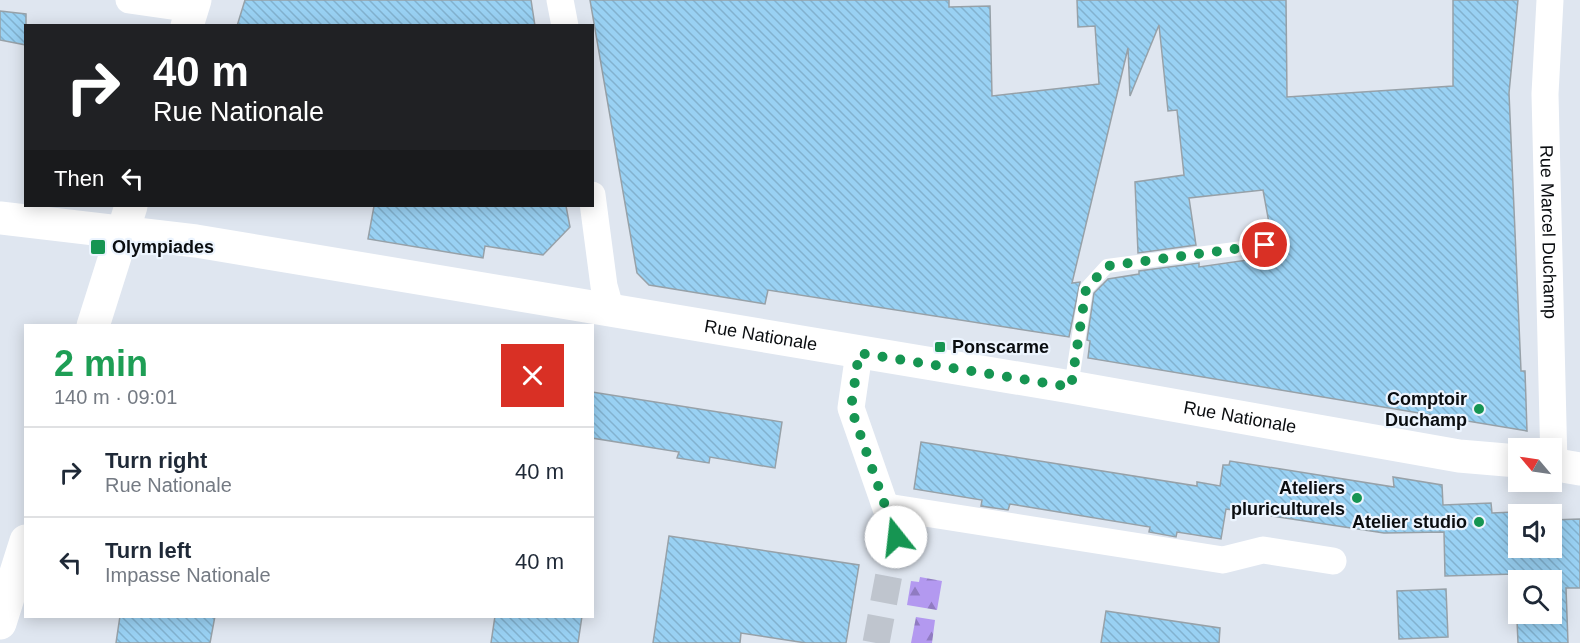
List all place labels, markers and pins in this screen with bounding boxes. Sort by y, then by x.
pin [1239,219,1290,270]
place label: Olympiades [112,237,214,257]
marker: Olympiades [89,238,107,256]
place label: Ponscarme [952,337,1049,357]
marker: Ponscarme [933,340,947,354]
place label: Comptoir Duchamp [1385,389,1467,430]
marker: Comptoir Duchamp [1472,402,1486,416]
place label: Ateliers pluriculturels [1231,478,1345,519]
marker: Ateliers pluriculturels [1350,491,1364,505]
place label: Atelier studio [1352,512,1467,532]
marker: Atelier studio [1472,515,1486,529]

